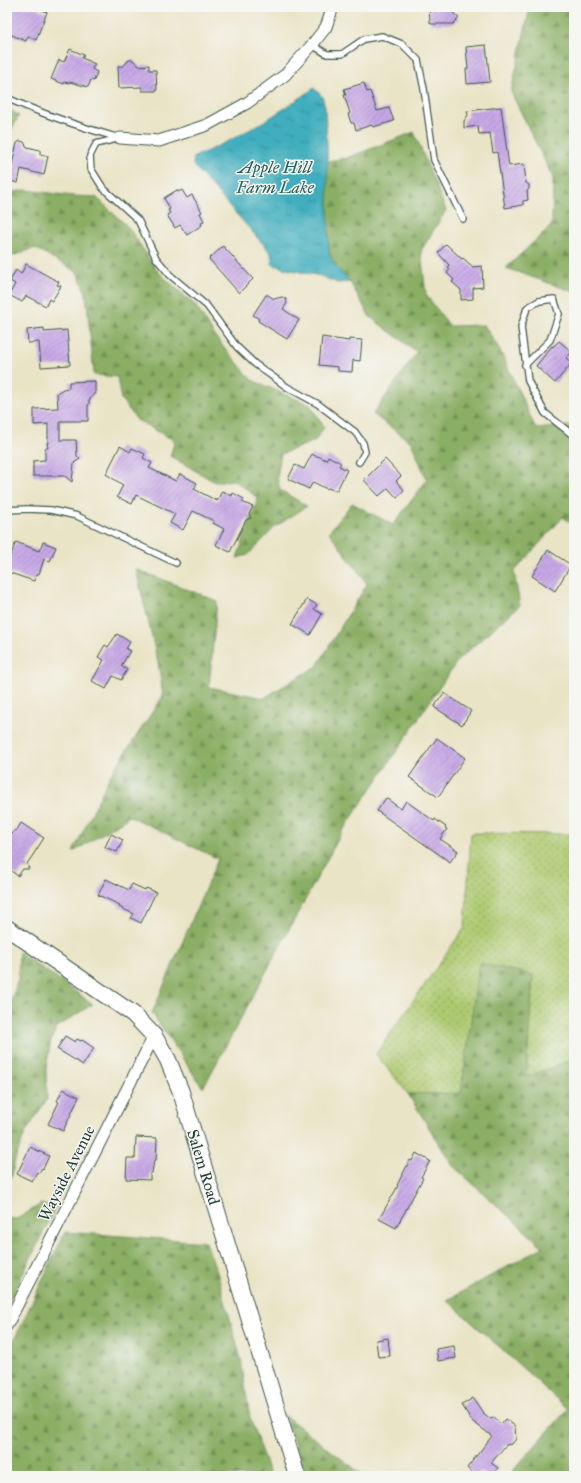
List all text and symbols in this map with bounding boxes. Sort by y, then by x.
water label: Apple Hill Farm Lake [235,157,314,198]
street label: Wayside Avenue [34,1122,99,1224]
street label: Salem Road [183,1127,224,1207]

